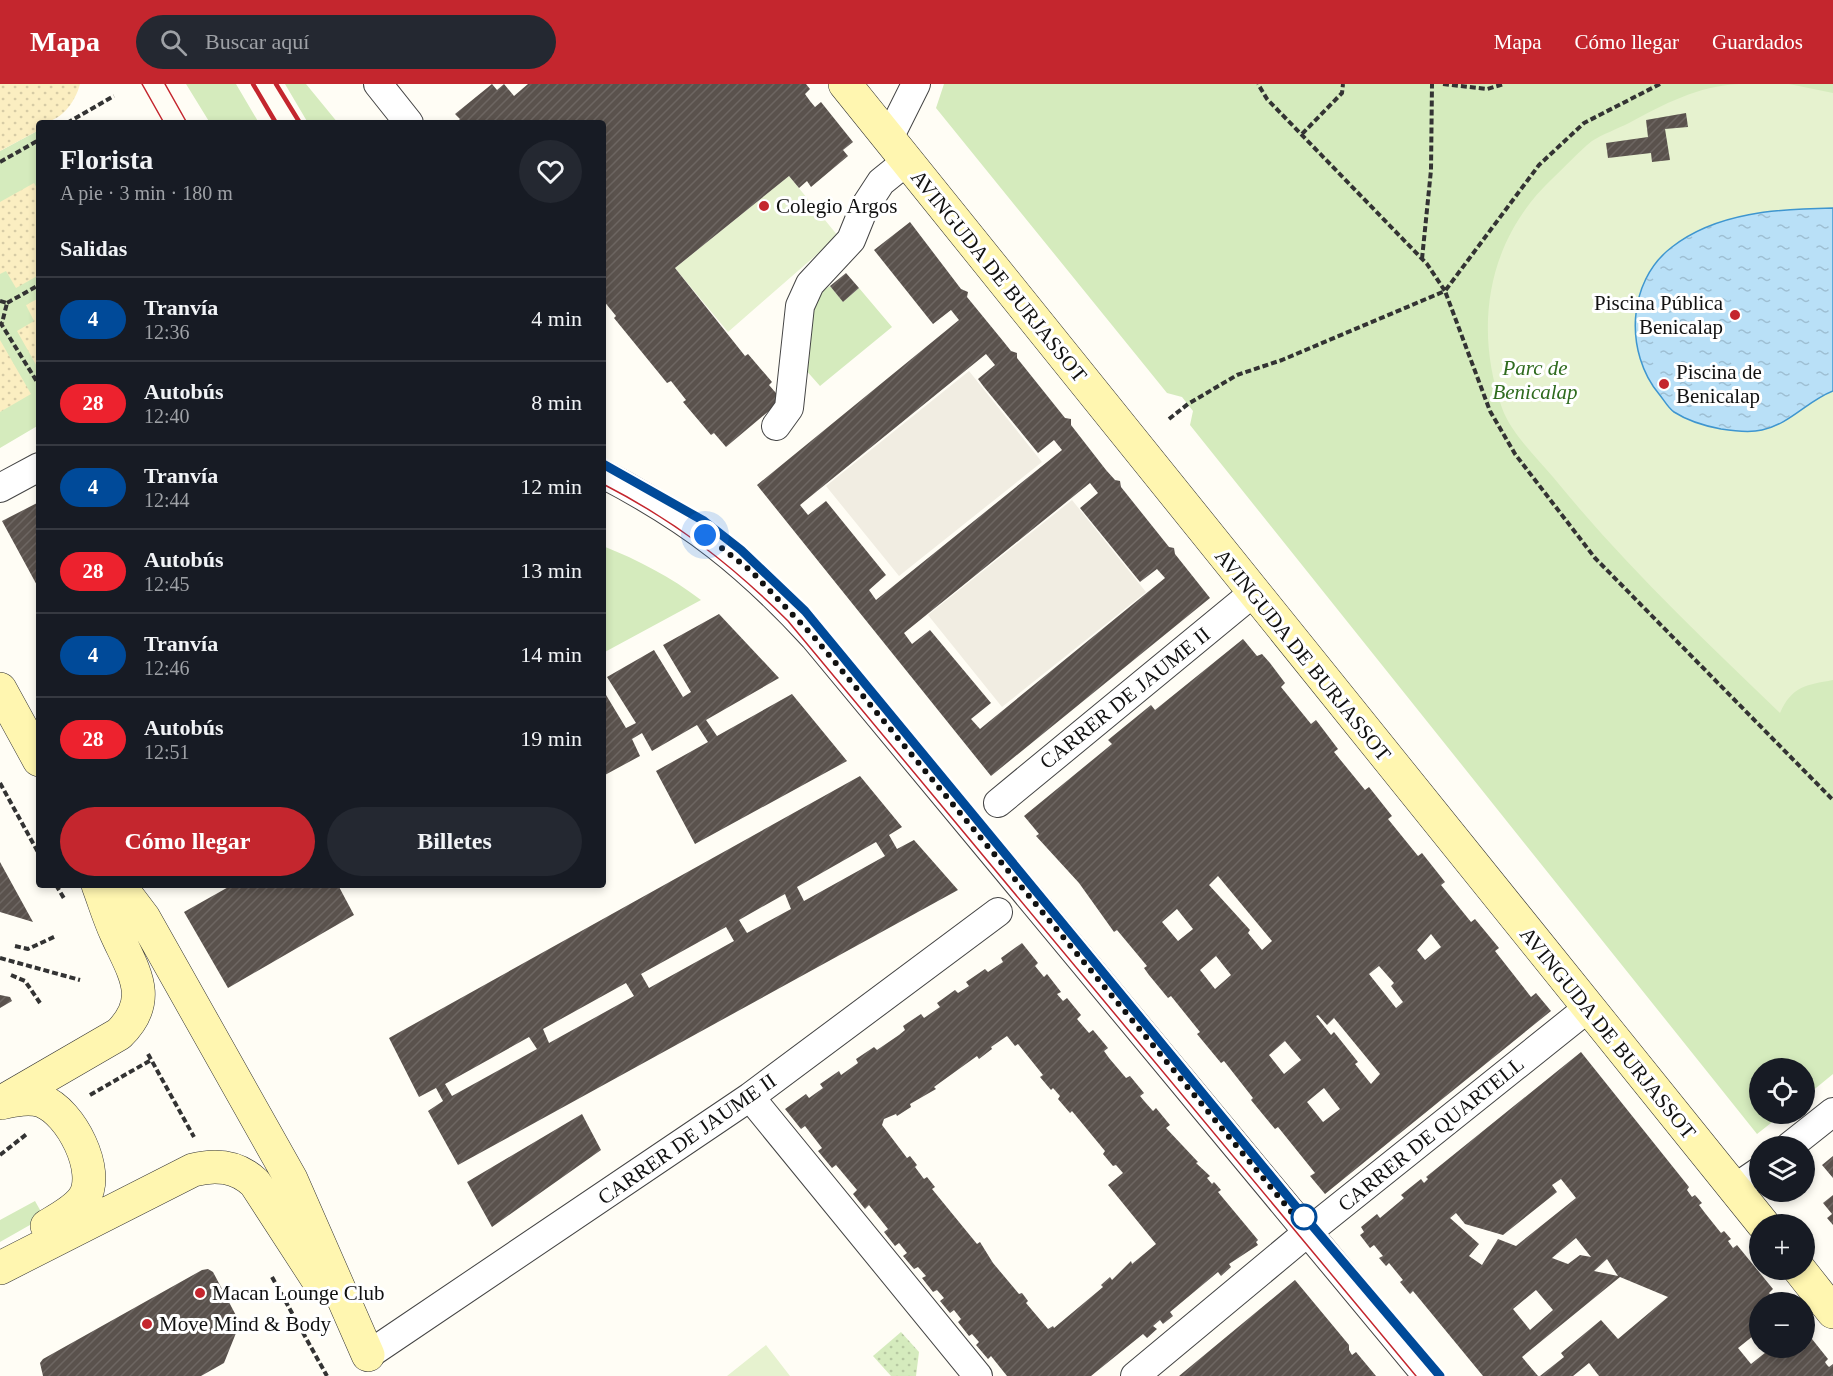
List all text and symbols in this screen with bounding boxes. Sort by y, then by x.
search box [136,15,556,69]
text: Mapa [30,26,100,57]
icon: search [157,26,190,59]
text: Buscar aquí [205,29,309,54]
text: Mapa [1494,30,1542,54]
text: Cómo llegar [1575,30,1679,54]
text: Guardados [1712,30,1803,54]
button: heart [519,140,582,203]
text: Florista [60,144,153,175]
street label: AVINGUDA DE BURJASSOT [906,165,1092,387]
text: A pie · 3 min · 180 m [60,182,233,204]
place label: Colegio Argos [776,194,898,218]
marker: Colegio Argos [757,199,771,213]
text: Salidas [60,236,127,261]
place label: Piscina Pública Benicalap [1594,291,1724,339]
text: Tranvía [144,295,218,320]
text: 4 min [531,306,582,331]
text: 4 [88,307,98,331]
marker: Piscina Pública Benicalap [1728,308,1742,322]
text: 12:36 [144,321,190,343]
park label: Parc de Benicalap [1492,356,1578,404]
place label: Piscina de Benicalap [1676,360,1762,408]
marker: Piscina de Benicalap [1657,377,1671,391]
text: Autobús [144,379,223,404]
text: 8 min [531,390,582,415]
text: 28 [83,391,104,415]
text: 12:40 [144,405,190,427]
text: Tranvía [144,463,218,488]
text: 12 min [520,474,582,499]
text: 4 [88,475,98,499]
text: 12:44 [144,489,190,511]
your location [690,520,720,550]
street label: AVINGUDA DE BURJASSOT [1210,544,1396,766]
text: Autobús [144,547,223,572]
text: 13 min [520,558,582,583]
text: 28 [83,559,104,583]
text: 12:45 [144,573,190,595]
street label: CARRER DE JAUME II [1035,622,1215,774]
text: Tranvía [144,631,218,656]
text: 14 min [520,642,582,667]
text: 4 [88,643,98,667]
text: 12:46 [144,657,190,679]
text: Autobús [144,715,223,740]
text: 19 min [520,726,582,751]
text: 28 [83,727,104,751]
text: 12:51 [144,741,190,763]
button: Cómo llegar [60,807,315,876]
button: Billetes [327,807,582,876]
street label: AVINGUDA DE BURJASSOT [1515,922,1701,1144]
street label: CARRER DE QUARTELL [1333,1052,1529,1216]
map controls [1749,1058,1815,1358]
button: locate [1749,1058,1815,1124]
street label: CARRER DE JAUME II [593,1068,781,1210]
button: layers [1749,1136,1815,1202]
unlabelled marker [1291,1204,1317,1230]
button: + [1749,1214,1815,1280]
place label: Macan Lounge Club [212,1281,385,1305]
marker: Macan Lounge Club [193,1286,207,1300]
button: − [1749,1292,1815,1358]
place label: Move Mind & Body [159,1312,332,1336]
marker: Move Mind & Body [140,1317,154,1331]

